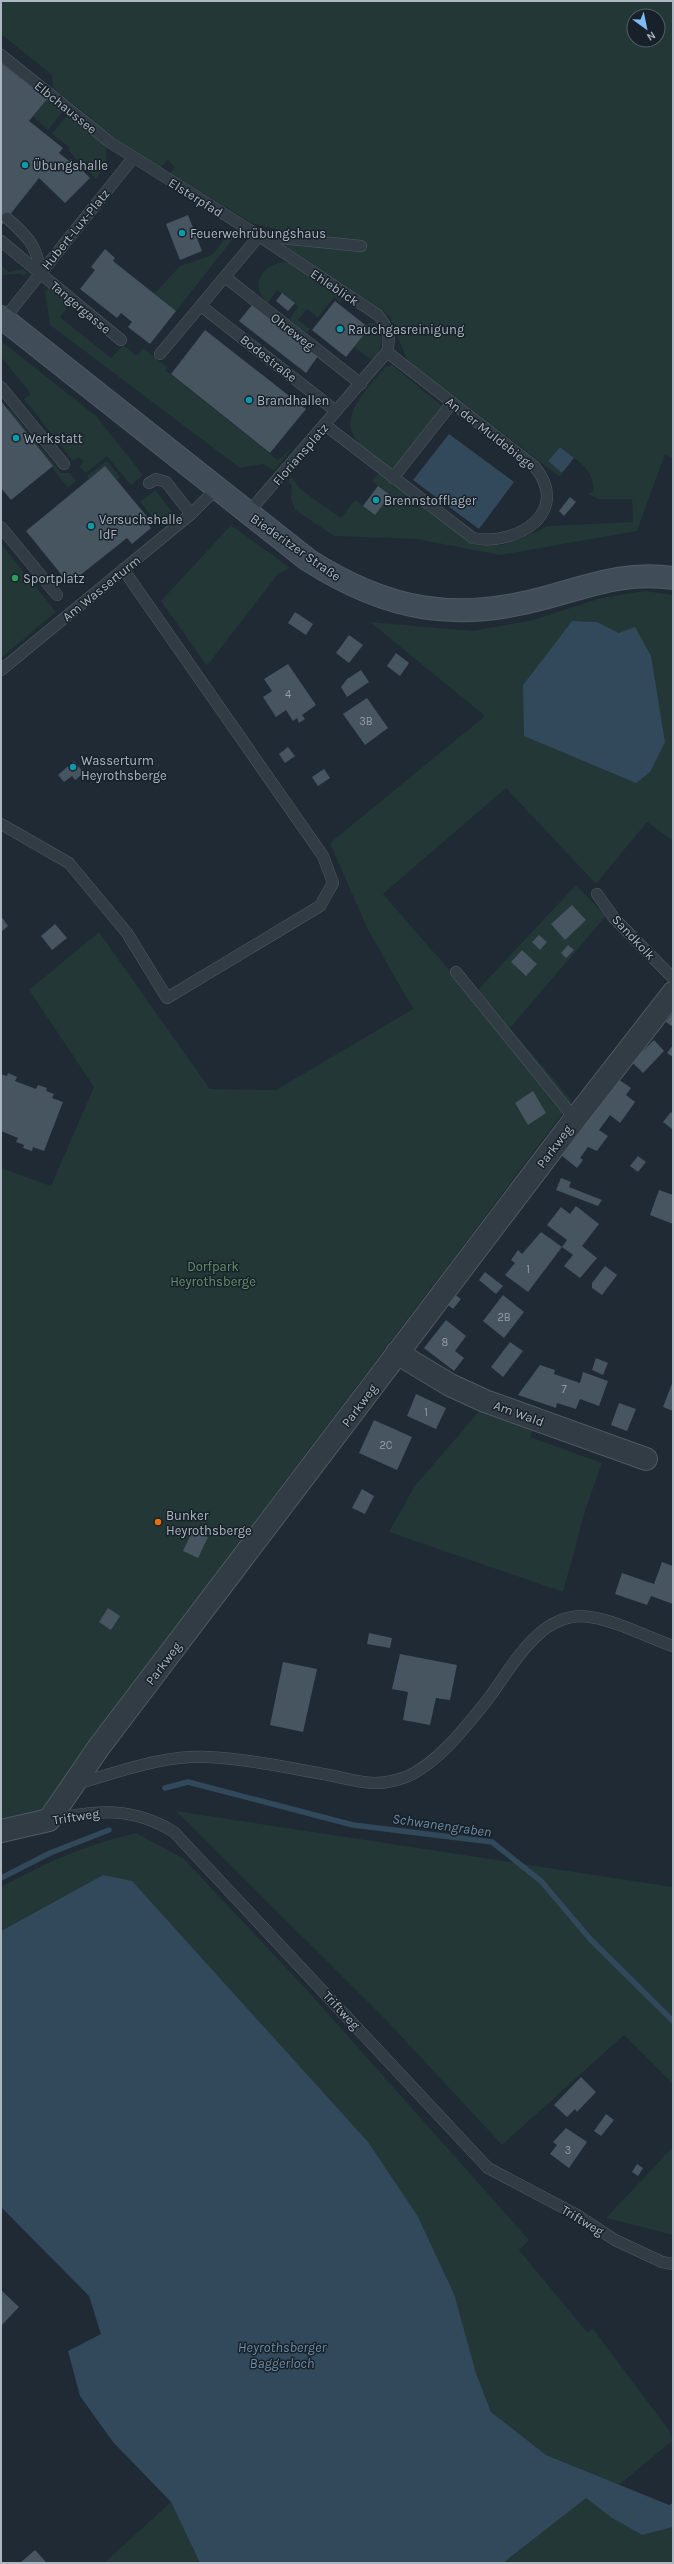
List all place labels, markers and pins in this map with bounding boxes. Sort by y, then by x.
place label: Übungshalle [33,157,108,173]
marker: Übungshalle [20,160,30,170]
place label: Feuerwehrübungshaus [190,226,326,241]
marker: Feuerwehrübungshaus [177,228,187,238]
place label: Rauchgasreinigung [348,322,465,337]
marker: Rauchgasreinigung [335,324,345,334]
place label: Brandhallen [257,393,329,408]
marker: Brandhallen [244,395,254,405]
place label: Werkstatt [24,431,83,446]
marker: Werkstatt [11,433,21,443]
place label: Brennstofflager [384,493,477,508]
marker: Brennstofflager [371,495,381,505]
place label: Versuchshalle IdF [99,512,183,542]
marker: Versuchshalle IdF [86,521,96,531]
place label: Sportplatz [23,571,85,586]
marker: Sportplatz [10,573,20,583]
place label: Wasserturm Heyrothsberge [81,753,167,783]
marker: Wasserturm Heyrothsberge [68,762,78,772]
place label: Bunker Heyrothsberge [166,1508,252,1538]
marker: Bunker Heyrothsberge [153,1517,163,1527]

